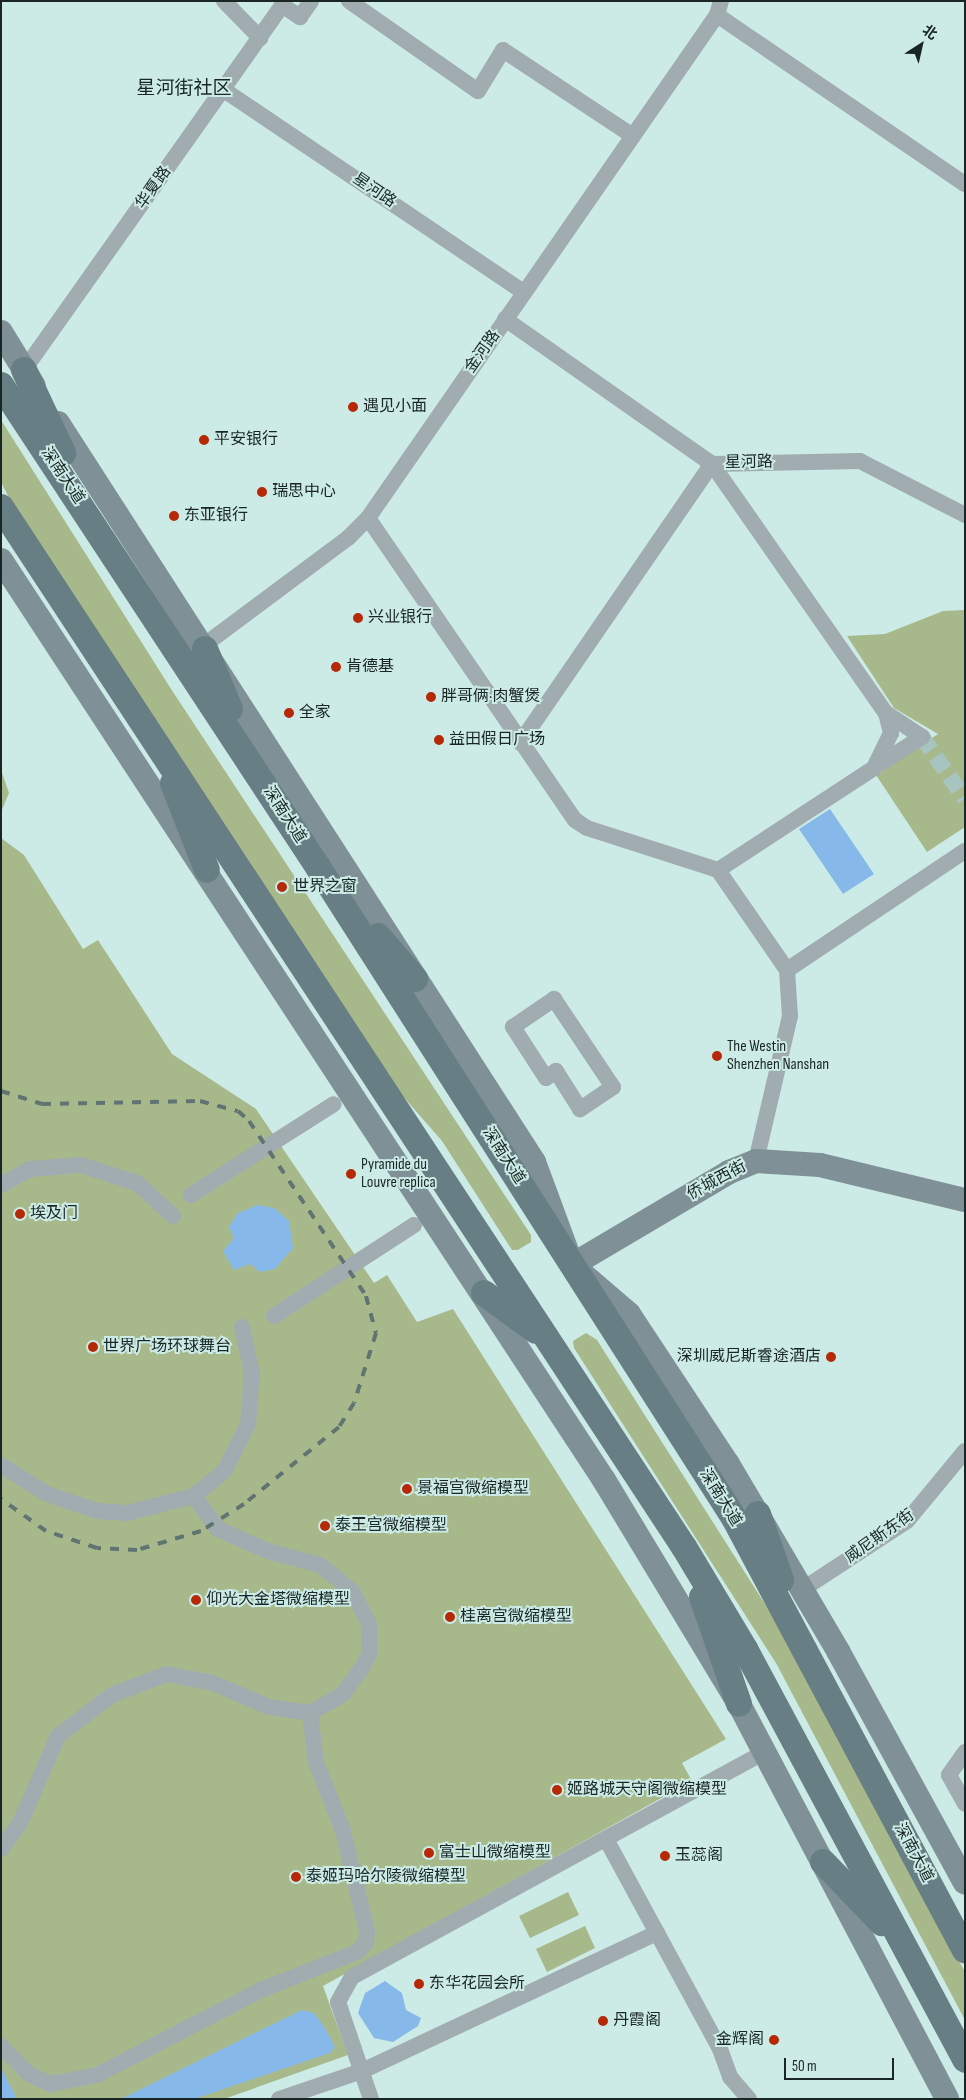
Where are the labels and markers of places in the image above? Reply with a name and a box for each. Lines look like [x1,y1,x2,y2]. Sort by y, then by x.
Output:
place label: 遇见小面 [363,397,427,417]
marker: 遇见小面 [347,401,359,413]
place label: 平安银行 [214,430,278,450]
marker: 平安银行 [198,434,210,446]
place label: 瑞思中心 [272,482,336,502]
marker: 瑞思中心 [256,486,268,498]
place label: 东亚银行 [184,506,248,526]
marker: 东亚银行 [168,510,180,522]
place label: 兴业银行 [368,608,432,628]
marker: 兴业银行 [352,612,364,624]
place label: 肯德基 [346,657,394,677]
marker: 肯德基 [330,661,342,673]
place label: 胖哥俩·肉蟹煲 [441,687,540,707]
marker: 胖哥俩·肉蟹煲 [425,691,437,703]
place label: 全家 [299,703,331,723]
marker: 全家 [283,707,295,719]
place label: 益田假日广场 [449,730,545,750]
marker: 益田假日广场 [433,734,445,746]
place label: 世界之窗 [293,877,357,897]
marker: 世界之窗 [275,880,289,894]
place label: The Westin Shenzhen Nanshan [727,1037,829,1075]
marker: The Westin Shenzhen Nanshan [711,1050,723,1062]
place label: Pyramide du Louvre replica [361,1155,436,1193]
marker: Pyramide du Louvre replica [345,1168,357,1180]
place label: 埃及门 [30,1204,78,1224]
marker: 埃及门 [14,1208,26,1220]
place label: 世界广场环球舞台 [103,1337,231,1357]
marker: 世界广场环球舞台 [87,1341,99,1353]
place label: 深圳威尼斯睿途酒店 [677,1347,821,1367]
marker: 深圳威尼斯睿途酒店 [825,1351,837,1363]
place label: 景福宫微缩模型 [417,1479,529,1499]
marker: 景福宫微缩模型 [401,1483,413,1495]
place label: 泰王宫微缩模型 [335,1516,447,1536]
marker: 泰王宫微缩模型 [319,1520,331,1532]
place label: 仰光大金塔微缩模型 [206,1590,350,1610]
marker: 仰光大金塔微缩模型 [190,1594,202,1606]
place label: 桂离宫微缩模型 [460,1607,572,1627]
marker: 桂离宫微缩模型 [444,1611,456,1623]
place label: 姬路城天守阁微缩模型 [567,1780,727,1800]
marker: 姬路城天守阁微缩模型 [551,1784,563,1796]
place label: 富士山微缩模型 [439,1843,551,1863]
place label: 玉蕊阁 [675,1846,723,1866]
marker: 富士山微缩模型 [423,1847,435,1859]
marker: 玉蕊阁 [659,1850,671,1862]
place label: 泰姬玛哈尔陵微缩模型 [306,1867,466,1887]
marker: 泰姬玛哈尔陵微缩模型 [290,1871,302,1883]
place label: 东华花园会所 [429,1974,525,1994]
marker: 东华花园会所 [413,1978,425,1990]
place label: 丹霞阁 [613,2011,661,2031]
marker: 丹霞阁 [597,2015,609,2027]
place label: 金辉阁 [716,2030,764,2050]
marker: 金辉阁 [768,2034,780,2046]

